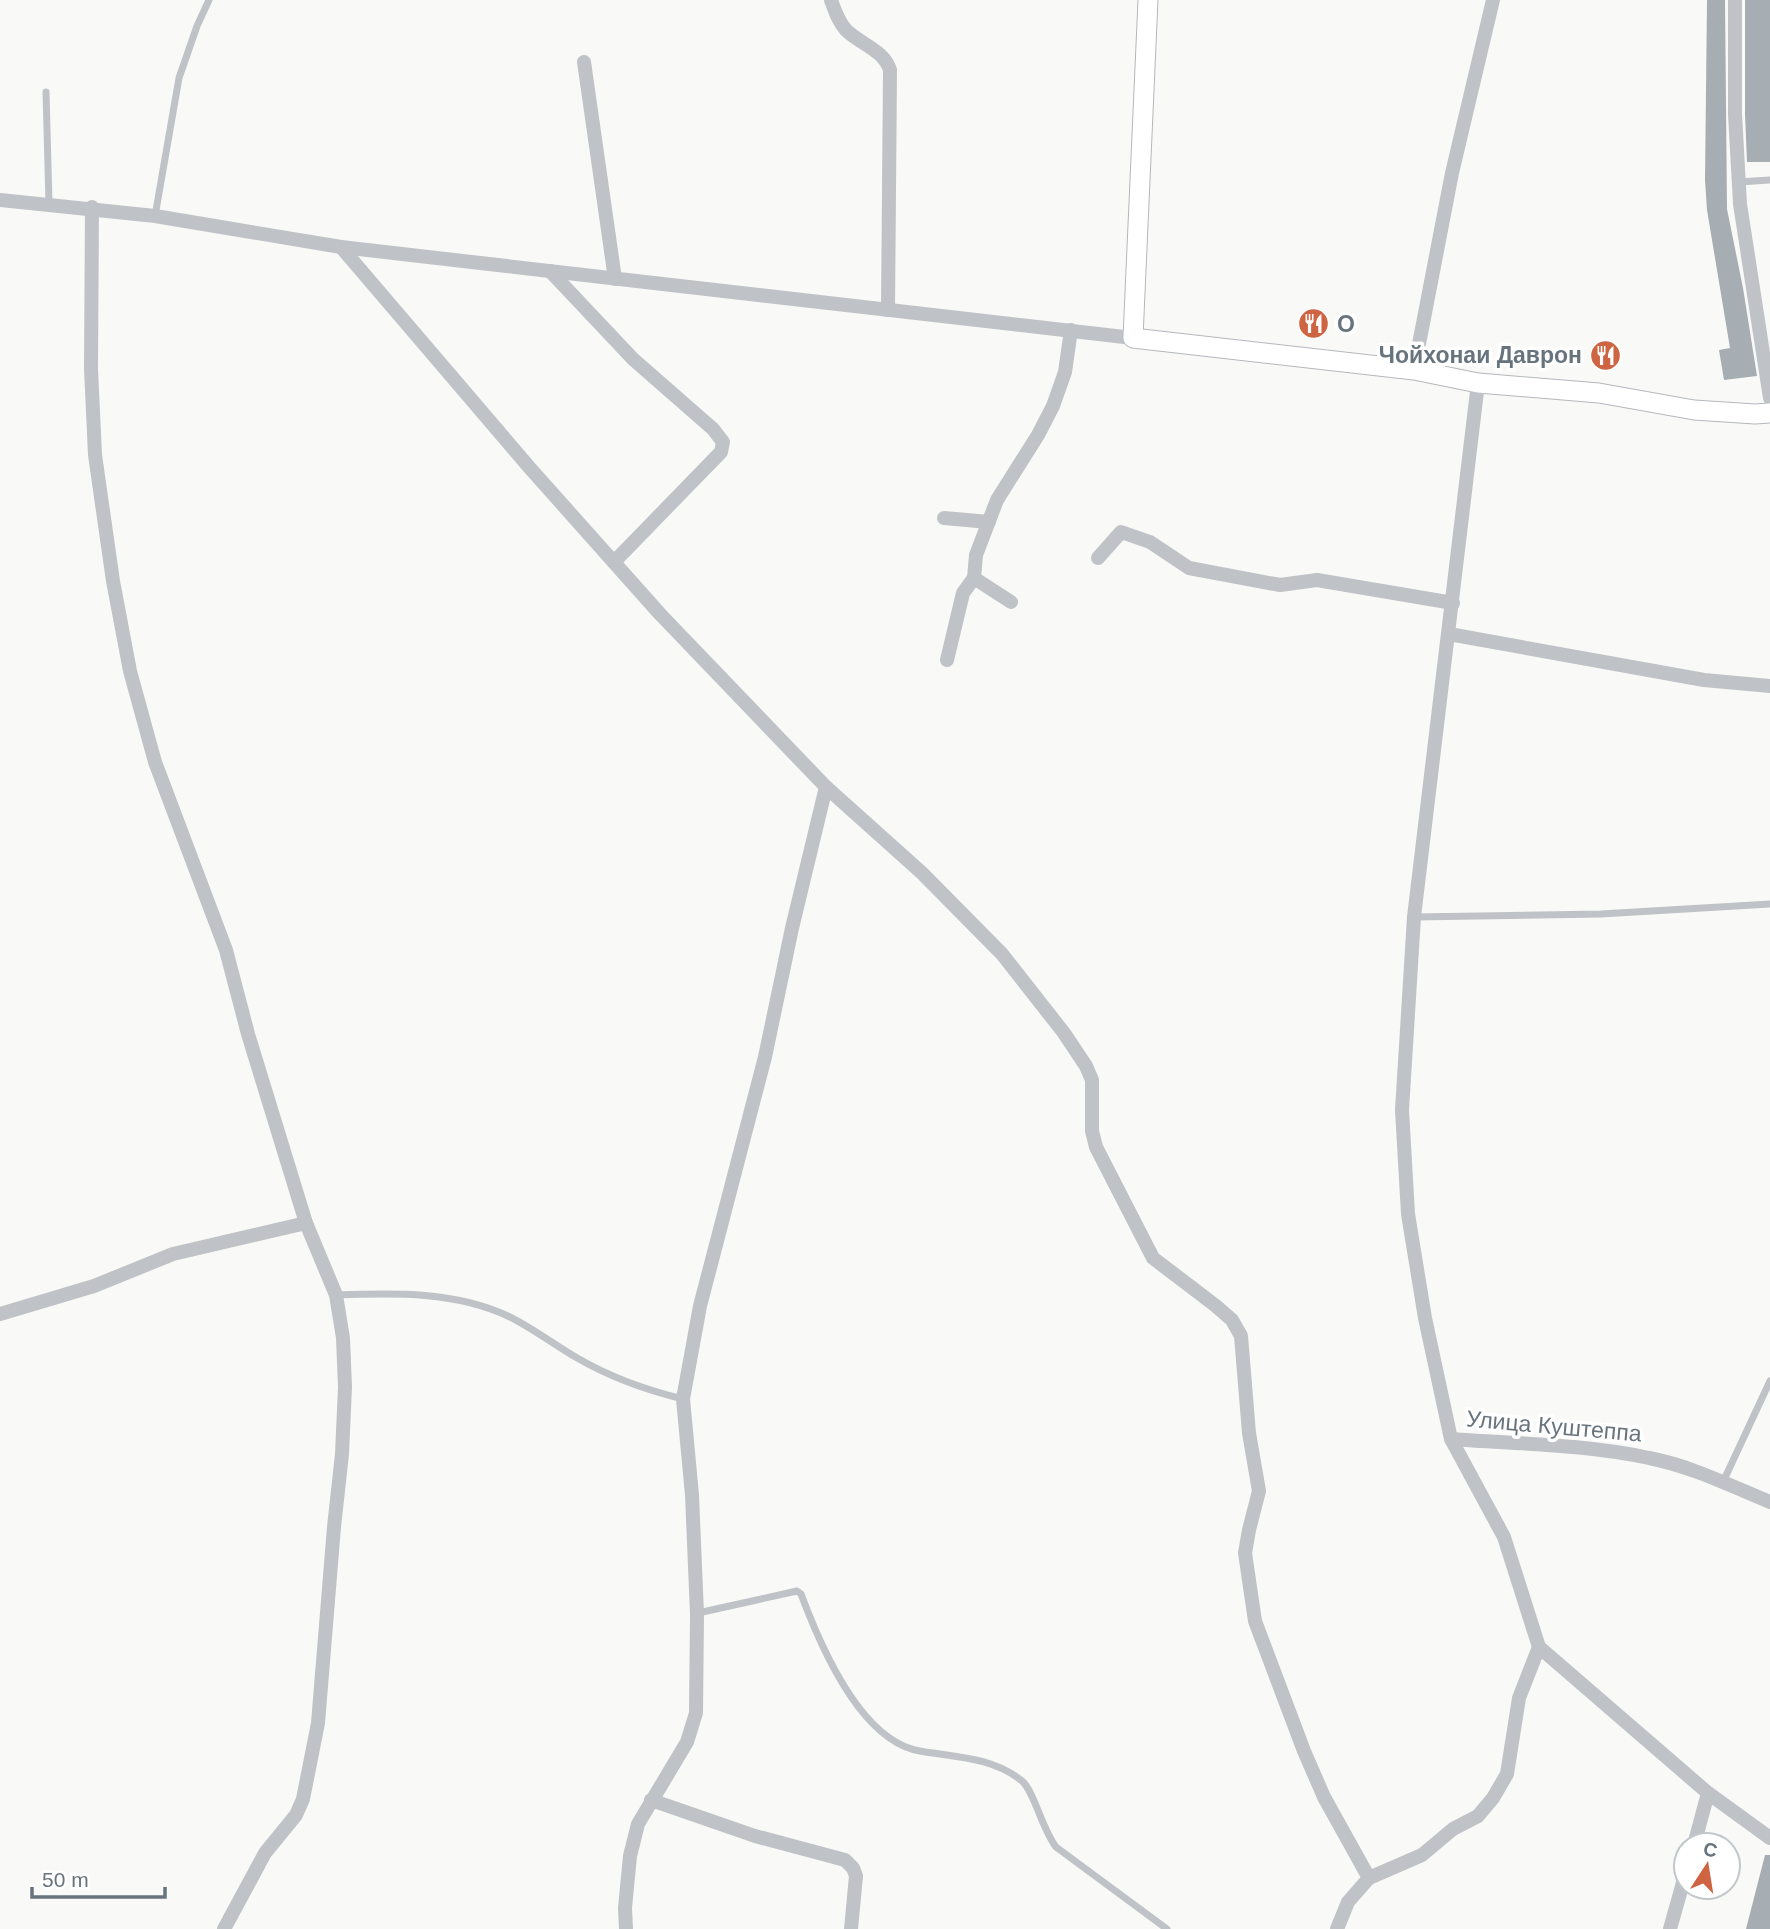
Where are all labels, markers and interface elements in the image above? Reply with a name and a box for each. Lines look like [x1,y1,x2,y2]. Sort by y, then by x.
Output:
restaurant icon: O [1297,307,1331,341]
place label: O [1337,311,1355,337]
restaurant icon: Чойхонаи Даврон [1588,338,1622,372]
place label: Чойхонаи Даврон [1379,342,1582,368]
street label: Улица Куштеппа [1465,1405,1643,1447]
north arrow [1672,1831,1742,1901]
text: С [1702,1838,1720,1862]
scale bar [32,1856,164,1900]
text: 50 m [42,1868,89,1891]

